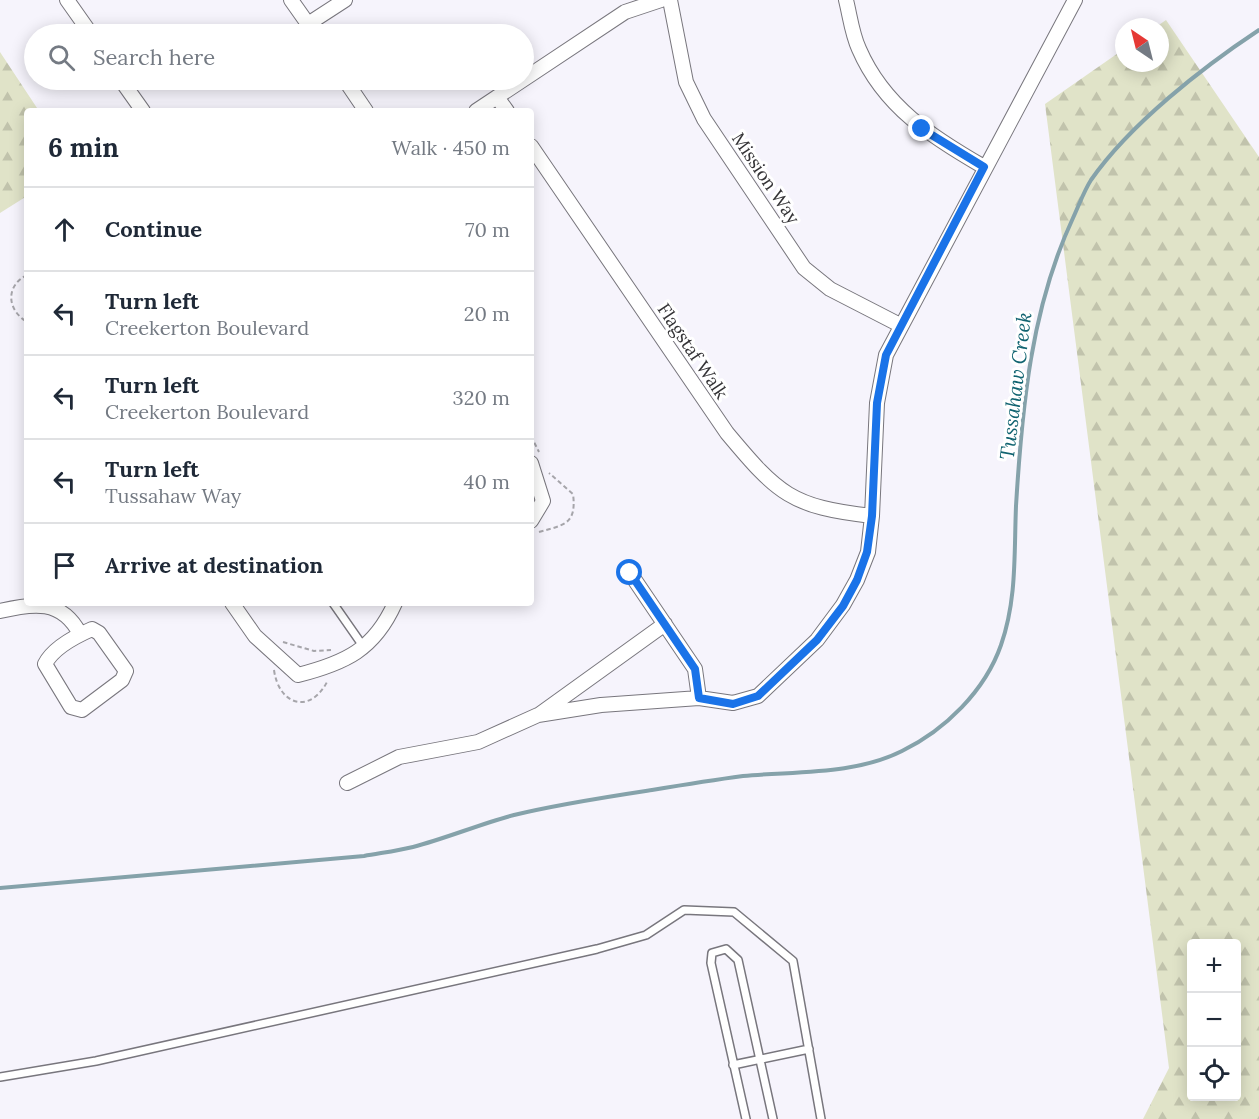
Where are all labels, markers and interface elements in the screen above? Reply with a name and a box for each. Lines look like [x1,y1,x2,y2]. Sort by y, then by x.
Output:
north arrow [1115,18,1169,72]
search box [24,24,534,90]
icon: search [45,41,78,74]
text: Search here [93,43,215,71]
route end [908,115,934,141]
street label: Mission Way [727,128,805,228]
text: 6 min [48,131,119,164]
text: Walk · 450 m [392,135,510,160]
icon: ahead [48,213,81,246]
text: Continue [105,215,202,243]
text: 70 m [465,217,510,242]
text: Turn left [105,287,199,315]
icon: left [48,297,81,330]
street label: Flagstaf Walk [653,299,734,403]
text: 20 m [464,301,510,326]
water label: Tussahaw Creek [994,311,1036,461]
text: Creekerton Boulevard [105,315,309,340]
text: Turn left [105,371,199,399]
icon: left [48,381,81,414]
text: 320 m [453,385,510,410]
text: Creekerton Boulevard [105,399,309,424]
text: Turn left [105,455,199,483]
icon: left [48,465,81,498]
text: 40 m [464,469,510,494]
text: Tussahaw Way [105,483,241,508]
icon: arrive [48,549,81,582]
text: Arrive at destination [105,551,323,579]
route start [616,559,642,585]
map controls [1187,939,1241,1101]
button: + [1187,939,1241,993]
button: − [1187,993,1241,1047]
button: locate [1187,1047,1241,1101]

